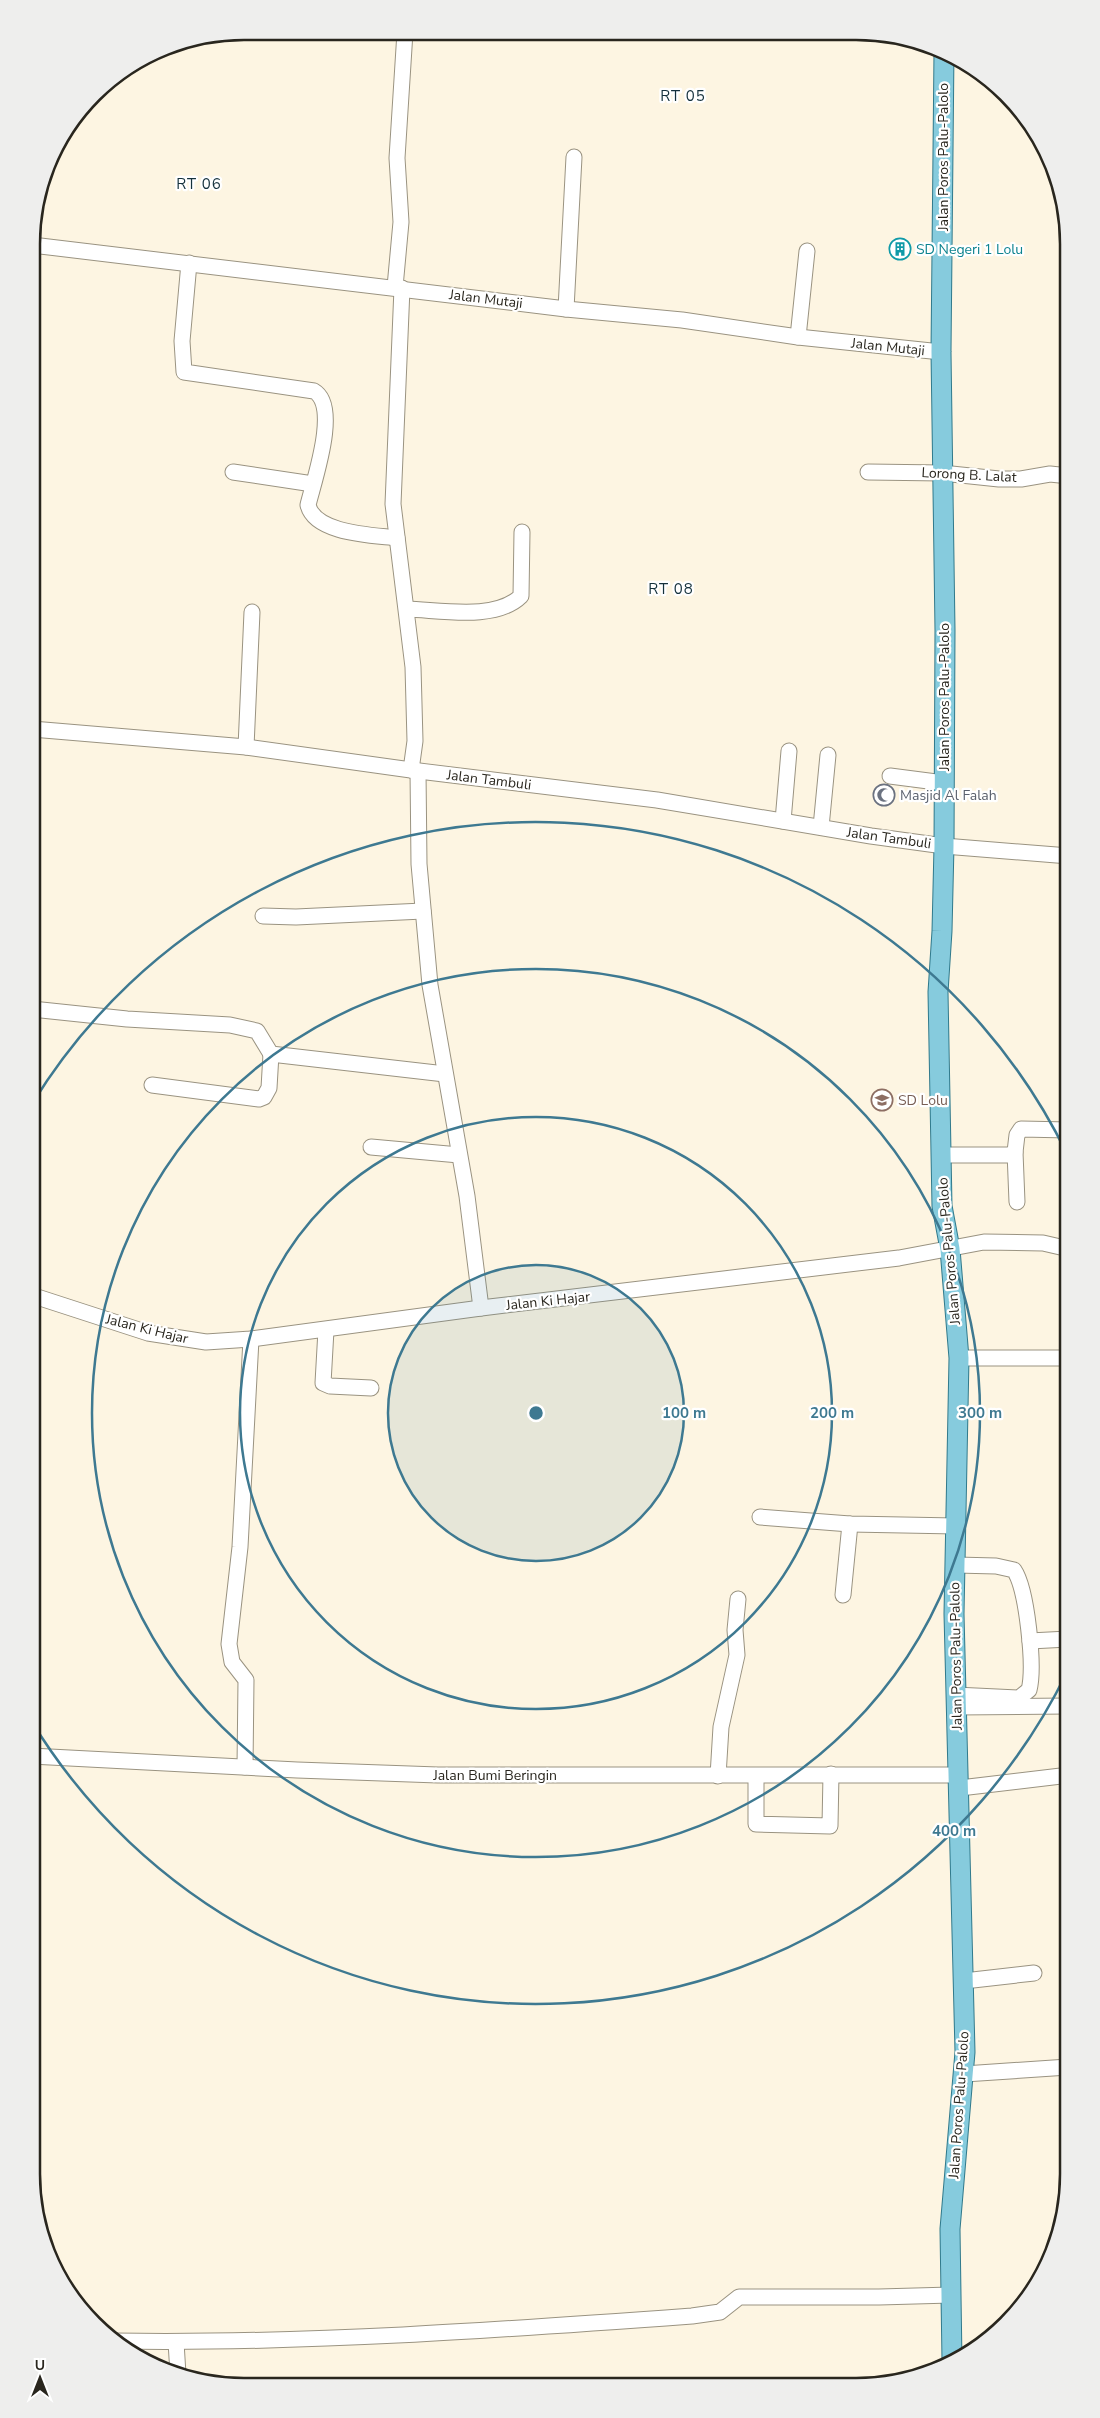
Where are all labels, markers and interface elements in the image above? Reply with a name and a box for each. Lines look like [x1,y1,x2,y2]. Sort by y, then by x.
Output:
street label: Jalan Poros Palu-Palolo [934,83,953,232]
district label: RT 05 [660,86,706,106]
district label: RT 06 [176,174,222,194]
building icon: SD Negeri 1 Lolu [888,237,912,261]
place label: SD Negeri 1 Lolu [916,240,1023,259]
street label: Jalan Mutaji [447,285,524,313]
street label: Jalan Mutaji [849,334,926,360]
street label: Lorong B. Lalat [921,463,1017,487]
district label: RT 08 [648,579,694,599]
street label: Jalan Poros Palu-Palolo [935,623,954,772]
street label: Jalan Tambuli [445,765,532,795]
mosque icon: Masjid Al Falah [872,783,896,807]
place label: Masjid Al Falah [900,786,997,805]
street label: Jalan Tambuli [844,823,933,853]
school or university icon: SD Lolu [870,1088,894,1112]
place label: SD Lolu [898,1091,948,1110]
street label: Jalan Poros Palu-Palolo [933,1176,965,1327]
street label: Jalan Ki Hajar [504,1287,591,1315]
street label: Jalan Ki Hajar [103,1309,190,1348]
text: 100 m [662,1403,706,1423]
text: 200 m [810,1403,854,1423]
text: 300 m [958,1403,1002,1423]
centre of rings [527,1404,545,1422]
street label: Jalan Poros Palu-Palolo [945,1582,967,1731]
street label: Jalan Bumi Beringin [432,1766,557,1785]
text: 400 m [932,1821,976,1841]
street label: Jalan Poros Palu-Palolo [944,2030,974,2180]
north arrow [15,2353,65,2403]
text: U [35,2356,45,2375]

